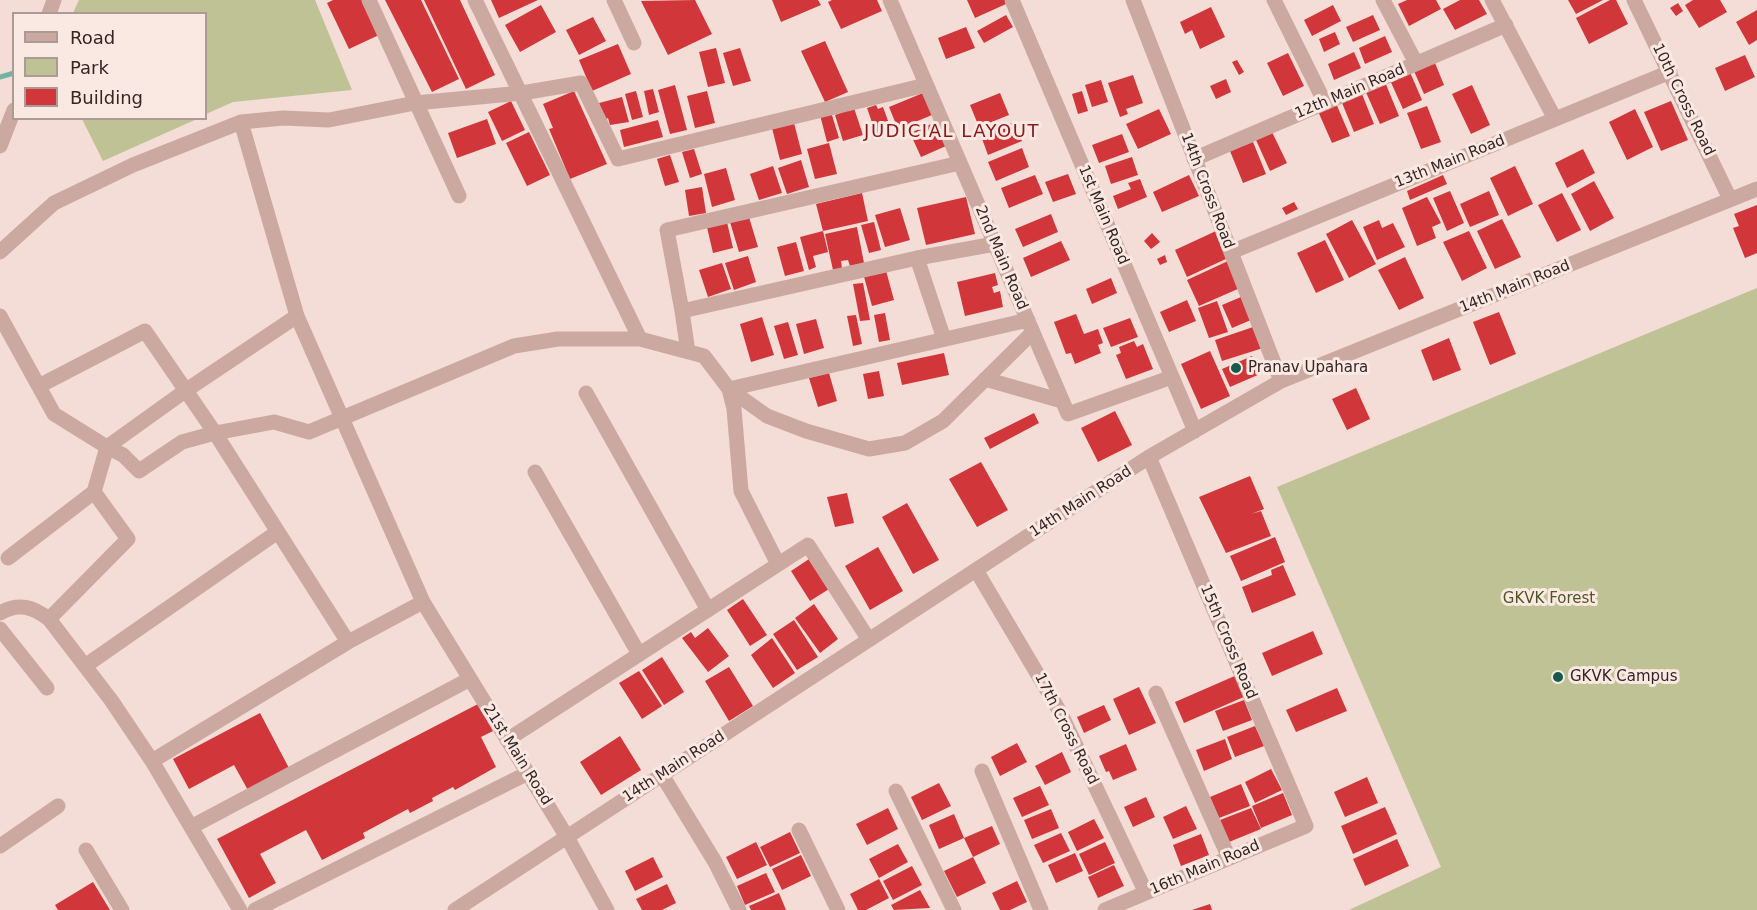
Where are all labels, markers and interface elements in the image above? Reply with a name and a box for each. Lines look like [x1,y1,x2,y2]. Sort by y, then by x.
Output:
legend [12,12,207,120]
text: Road [70,27,115,48]
street label: 10th Cross Road [1648,41,1718,159]
text: Park [70,57,109,78]
street label: 12th Main Road [1292,61,1408,123]
text: Building [70,87,143,108]
district label: JUDICIAL LAYOUT [864,121,1040,143]
street label: 14th Cross Road [1177,130,1237,252]
street label: 13th Main Road [1392,132,1508,192]
street label: 1st Main Road [1074,163,1132,267]
street label: 2nd Main Road [971,203,1031,313]
street label: 14th Main Road [1457,257,1573,317]
place label: Pranav Upahara [1248,359,1368,377]
marker: Pranav Upahara [1229,361,1243,375]
street label: 14th Main Road [1027,462,1135,542]
street label: 15th Cross Road [1196,582,1260,702]
park label: GKVK Forest [1503,590,1595,608]
place label: GKVK Campus [1570,668,1677,686]
street label: 17th Cross Road [1030,670,1102,788]
marker: GKVK Campus [1551,670,1565,684]
street label: 21st Main Road [479,701,555,809]
street label: 14th Main Road [620,727,728,807]
street label: 16th Main Road [1147,837,1263,899]

